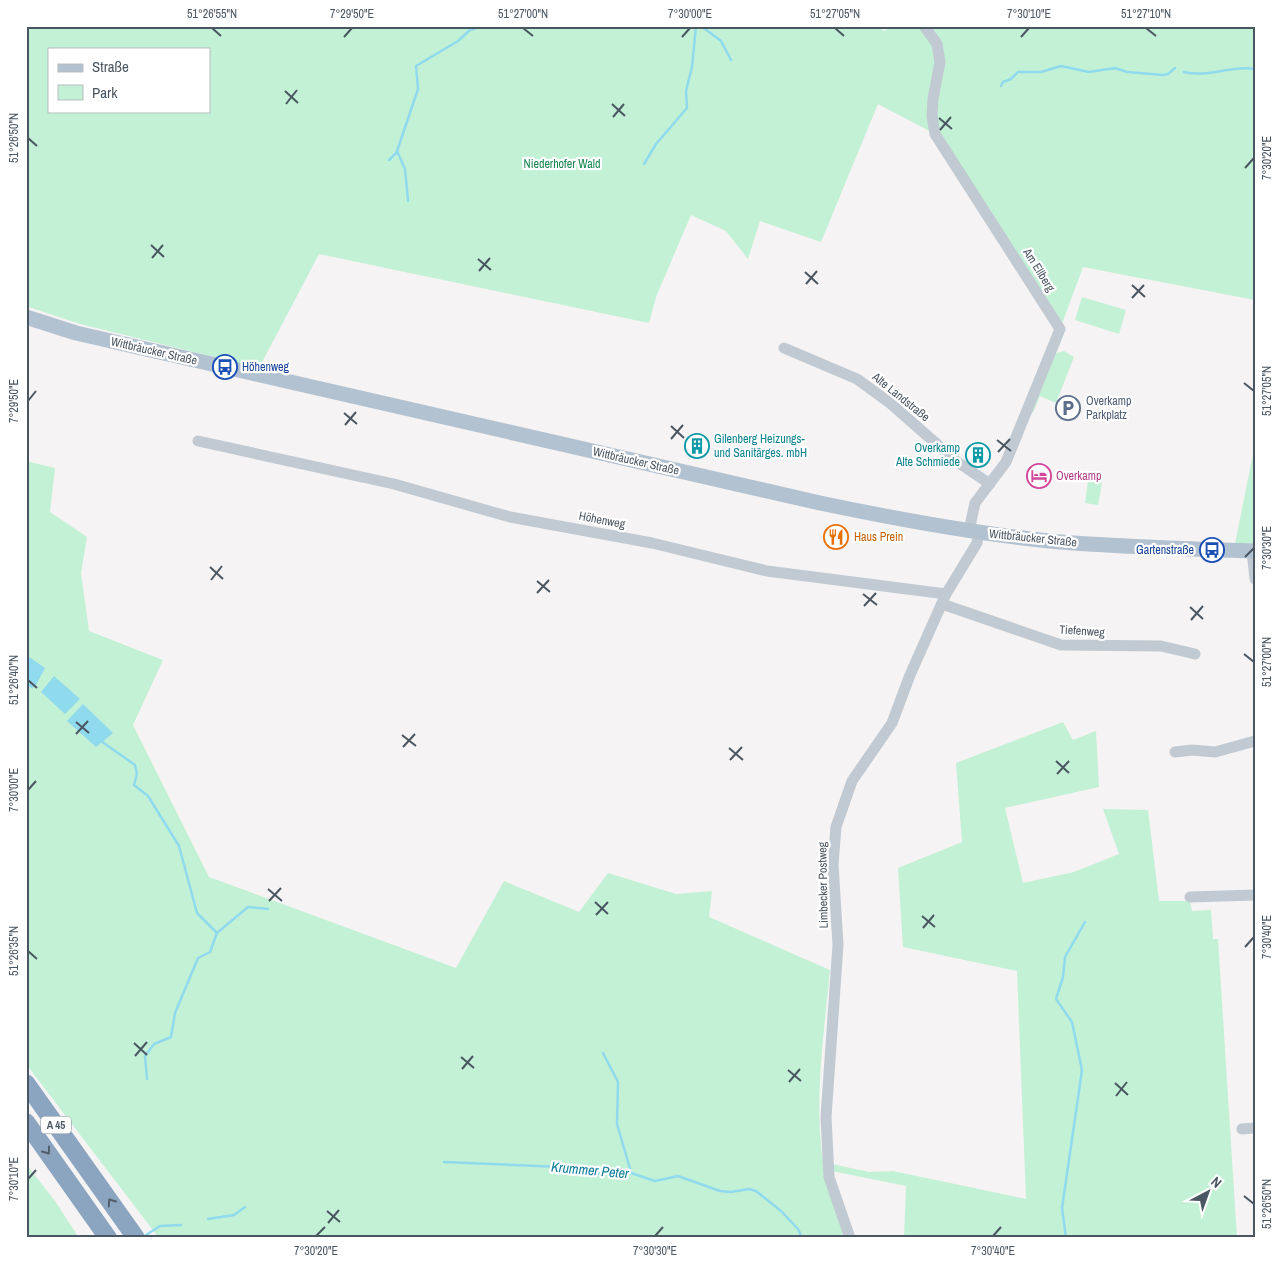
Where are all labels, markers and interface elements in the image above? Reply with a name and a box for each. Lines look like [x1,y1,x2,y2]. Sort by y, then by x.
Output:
text: 51°26'55"N [187,6,237,22]
text: 7°29'50"E [330,6,374,22]
text: 51°27'00"N [498,6,548,22]
text: 7°30'00"E [668,6,712,22]
text: 51°27'05"N [810,6,860,22]
text: 7°30'10"E [1007,6,1051,22]
text: 51°27'10"N [1121,6,1171,22]
legend [48,48,210,112]
text: Straße [92,56,129,77]
text: Park [92,82,118,103]
text: 51°26'50"N [6,113,22,163]
text: 7°30'20"E [1259,136,1275,180]
park label: Niederhofer Wald [524,156,600,172]
street label: Am Ellberg [1019,245,1059,295]
street label: Wittbräucker Straße [109,333,199,369]
bus stop icon: Höhenweg [212,354,238,380]
place label: Höhenweg [242,359,290,375]
text: 51°27'05"N [1259,366,1275,416]
street label: Alte Landstraße [868,368,933,425]
text: 7°29'50"E [6,379,22,423]
place label: Overkamp Parkplatz [1086,393,1131,423]
parking icon: Overkamp Parkplatz [1055,395,1081,421]
place label: Gilenberg Heizungs- und Sanitärges. mbH [714,431,807,461]
building icon: Gilenberg Heizungs- und Sanitärges. mbH [684,433,710,459]
place label: Overkamp Alte Schmiede [895,440,960,470]
building icon: Overkamp Alte Schmiede [965,442,991,468]
street label: Wittbräucker Straße [591,443,681,479]
hotel icon: Overkamp [1026,463,1052,489]
place label: Overkamp [1056,468,1101,484]
street label: Höhenweg [577,508,627,532]
restaurant icon: Haus Prein [823,524,849,550]
street label: Wittbräucker Straße [988,525,1078,551]
text: 7°30'30"E [1259,526,1275,570]
place label: Haus Prein [854,529,903,545]
bus stop icon: Gartenstraße [1199,537,1225,563]
place label: Gartenstraße [1136,542,1194,558]
street label: Tiefenweg [1059,621,1106,641]
text: 51°27'00"N [1259,637,1275,687]
text: 51°26'40"N [6,655,22,705]
text: 7°30'00"E [6,768,22,812]
street label: Limbecker Postweg [814,841,832,928]
text: 7°30'40"E [1259,915,1275,959]
text: 51°26'35"N [6,926,22,976]
road number: A 45 [41,1116,71,1134]
one-way arrow [42,1145,50,1154]
text: 7°30'10"E [6,1157,22,1201]
water label: Krummer Peter [550,1158,631,1182]
north arrow [1184,1166,1234,1216]
text: N [1207,1173,1226,1192]
text: 51°26'50"N [1259,1179,1275,1229]
one-way arrow [108,1199,117,1208]
text: 7°30'20"E [294,1243,338,1259]
text: 7°30'30"E [633,1243,677,1259]
text: 7°30'40"E [971,1243,1015,1259]

